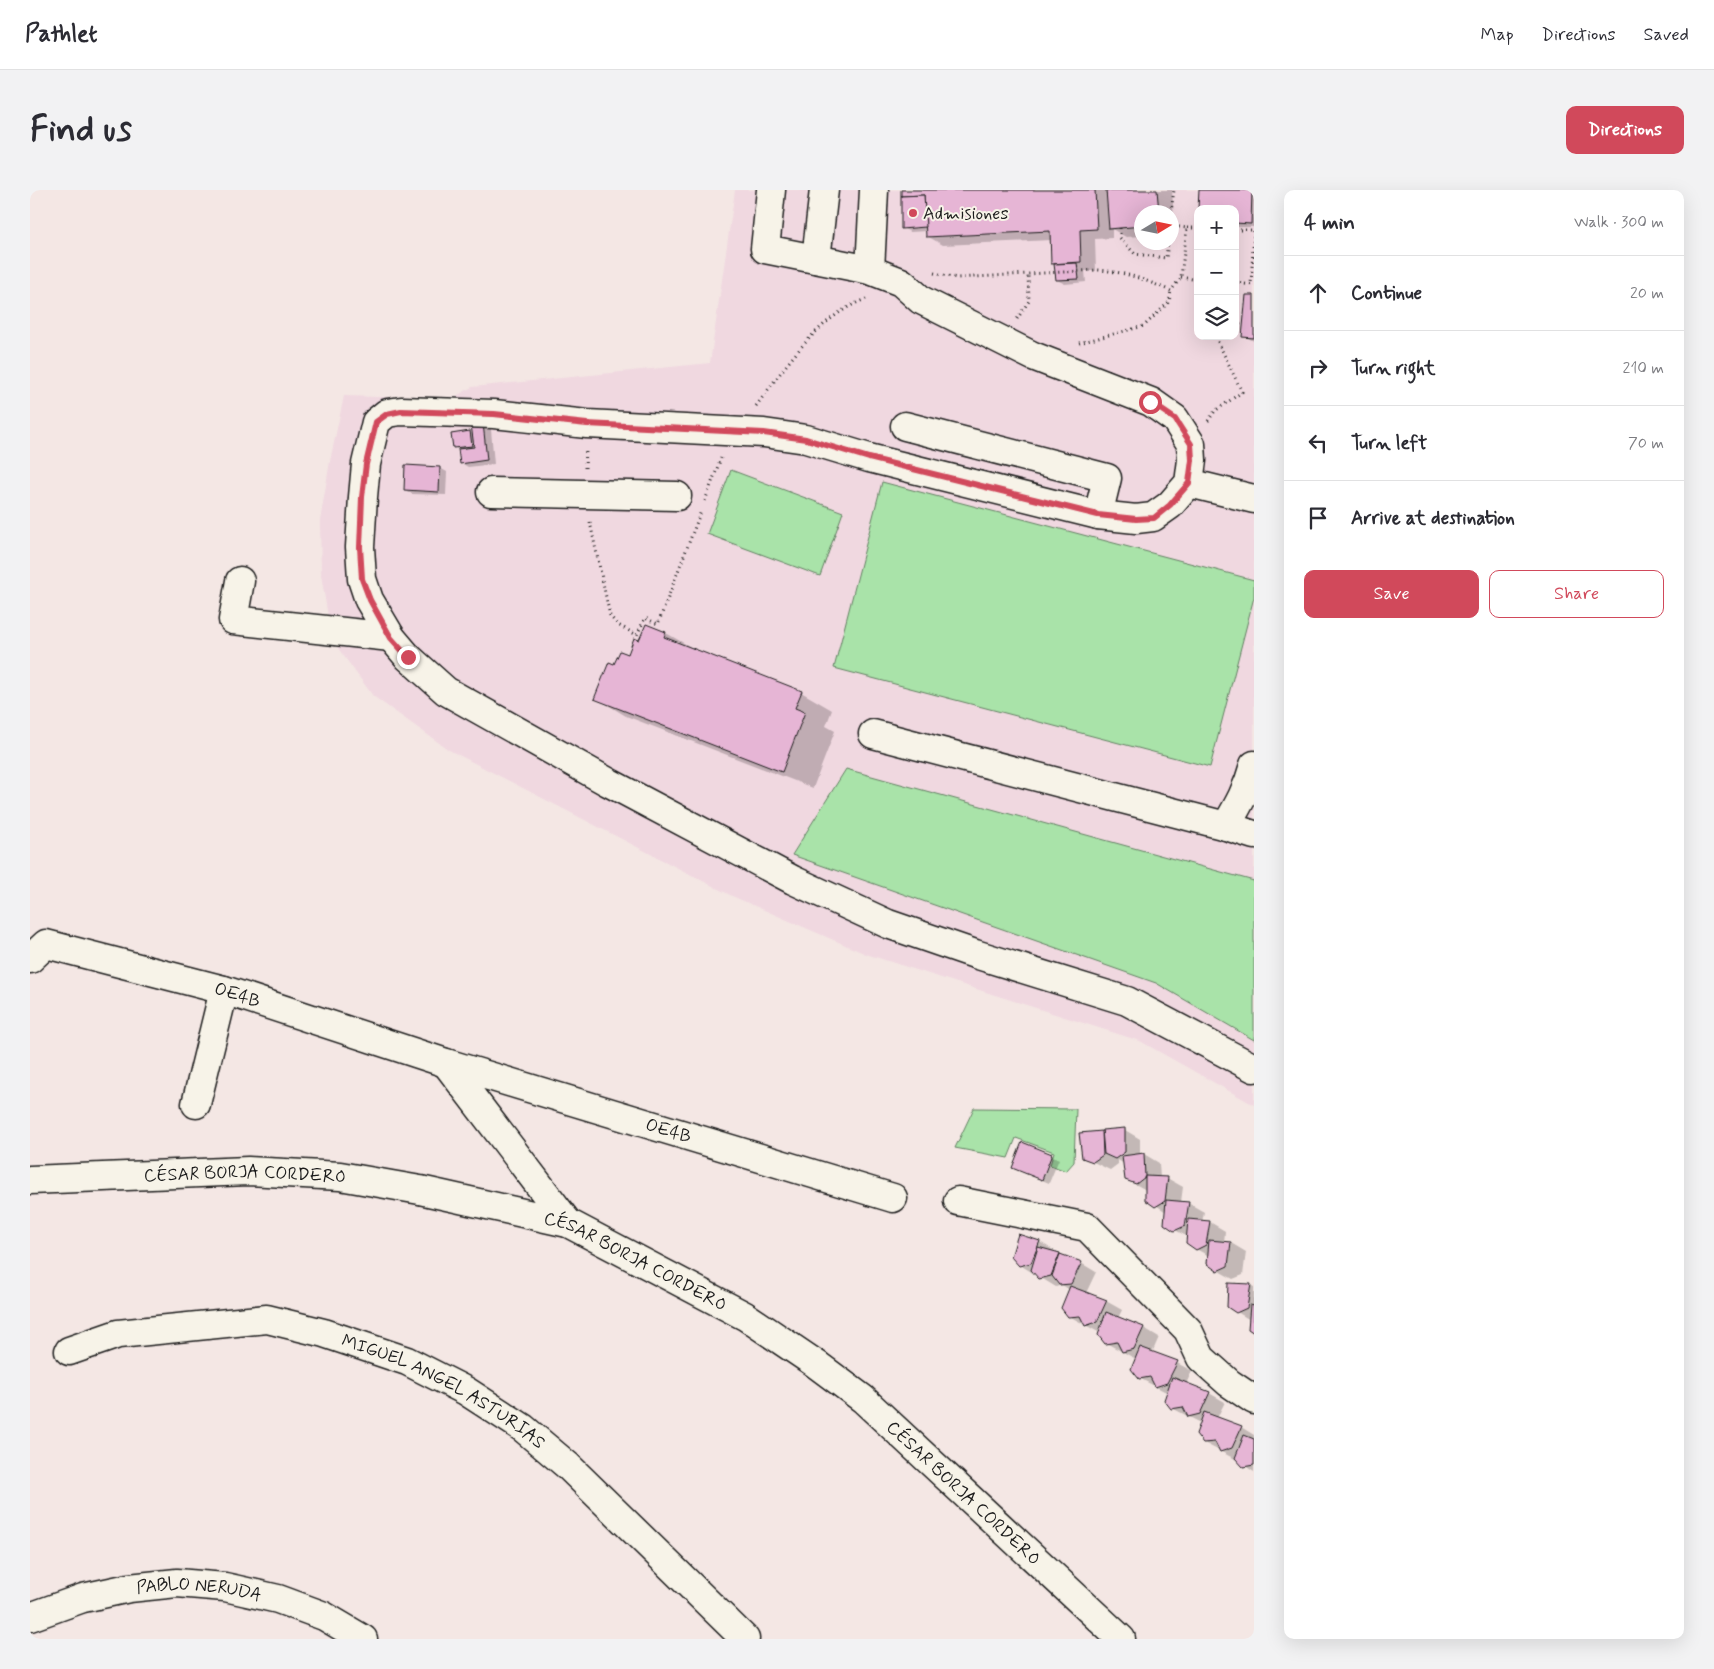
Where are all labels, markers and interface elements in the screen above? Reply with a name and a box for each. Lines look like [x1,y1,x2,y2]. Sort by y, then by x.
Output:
text: Pathlet [25,19,97,50]
text: Map [1481,23,1514,47]
text: Directions [1542,23,1616,47]
text: Saved [1644,23,1689,47]
button: Directions [1566,106,1684,154]
text: Find us [30,107,132,153]
place label: Admisiones [923,202,1009,226]
north arrow [1134,205,1179,250]
map controls [1194,205,1239,340]
button: + [1194,205,1239,250]
marker: Admisiones [907,207,919,219]
text: 4 min [1304,209,1355,237]
text: Walk · 300 m [1574,212,1664,233]
button: − [1194,250,1239,295]
icon: ahead [1304,279,1332,307]
text: Continue [1351,281,1422,306]
text: 20 m [1630,283,1664,304]
button: layers [1194,295,1239,340]
icon: right [1304,354,1332,382]
text: Turn right [1351,356,1435,381]
text: 210 m [1623,358,1664,379]
route start [1139,391,1162,414]
icon: left [1304,429,1332,457]
text: Turn left [1351,431,1427,456]
text: 70 m [1628,433,1664,454]
icon: arrive [1304,504,1332,532]
text: Arrive at destination [1351,506,1515,531]
button: Save [1304,570,1479,618]
button: Share [1489,570,1664,618]
route end [397,646,420,669]
street label: OE4B [212,977,263,1014]
street label: OE4B [642,1113,694,1149]
street label: CÉSAR BORJA CORDERO [143,1160,348,1190]
street label: CÉSAR BORJA CORDERO [541,1207,731,1317]
street label: MIGUEL ANGEL ASTURIAS [338,1329,550,1455]
street label: CÉSAR BORJA CORDERO [881,1416,1045,1571]
street label: PABLO NERUDA [135,1572,264,1608]

